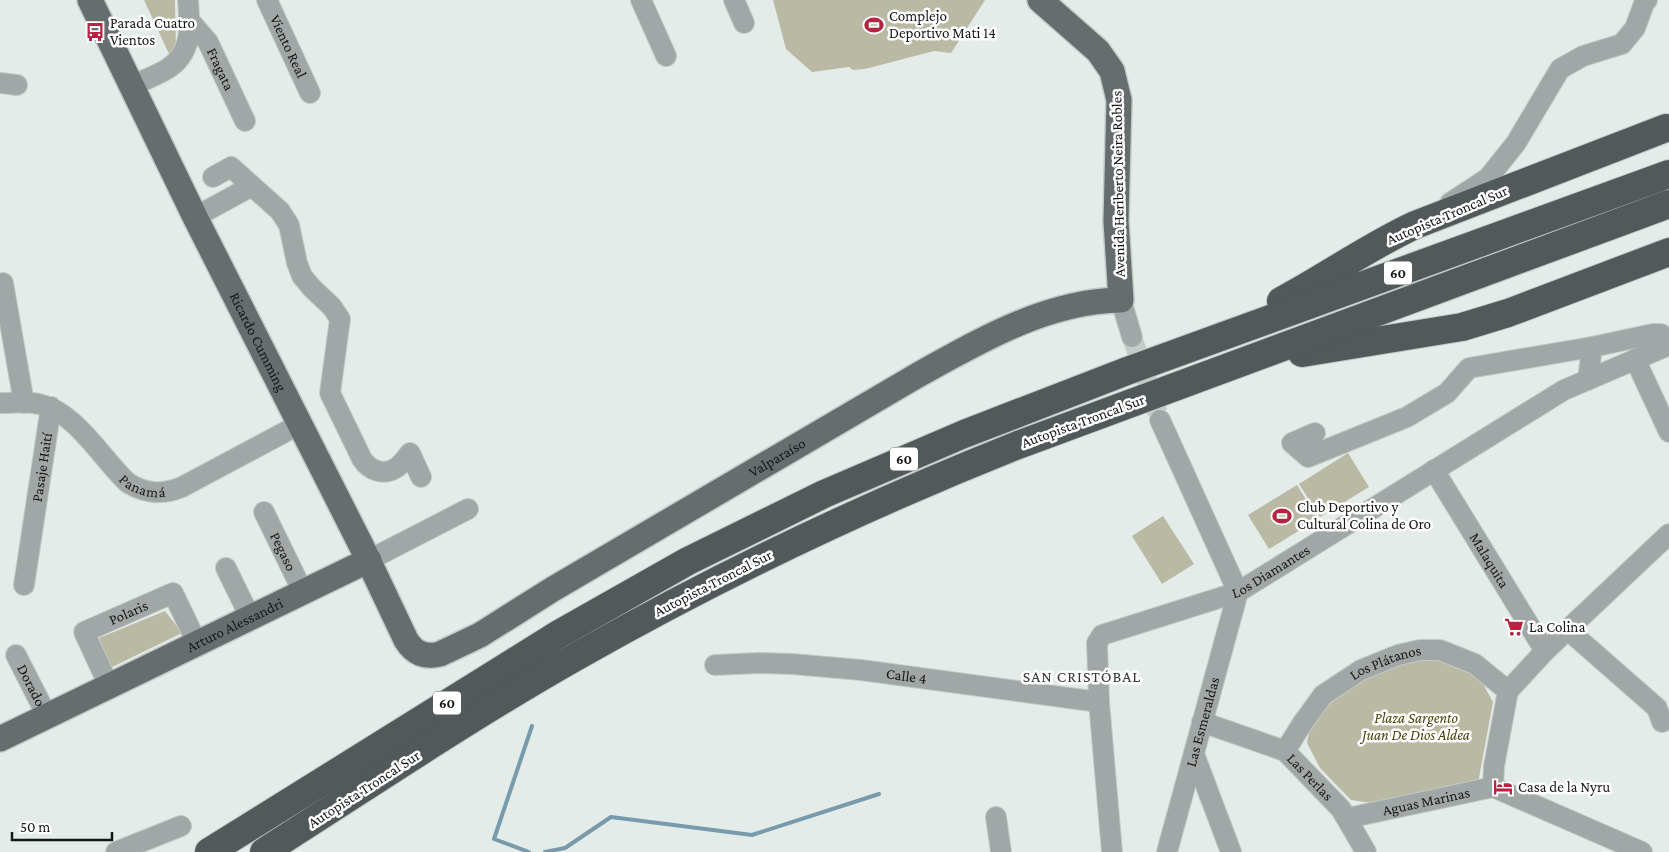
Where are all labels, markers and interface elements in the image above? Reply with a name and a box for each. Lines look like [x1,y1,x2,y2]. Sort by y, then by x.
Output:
place label: Complejo Deportivo Mati 14 [889,8,996,42]
street label: Viento Real [267,12,310,80]
sports icon: Complejo Deportivo Mati 14 [863,14,885,36]
place label: Parada Cuatro Vientos [110,15,195,48]
bus stop icon: Parada Cuatro Vientos [84,21,106,43]
street label: Fragata [204,45,238,93]
street label: Avenida Heriberto Neira Robles [1108,91,1128,277]
street label: Autopista Troncal Sur [1384,182,1511,249]
road number: 60 [1384,262,1412,284]
street label: Ricardo Cumming [226,290,290,394]
street label: Autopista Troncal Sur [1019,391,1148,452]
street label: Pasaje Haití [29,431,55,503]
street label: Valparaíso [746,435,808,480]
road number: 60 [890,448,918,470]
street label: Panamá [116,471,166,501]
place label: Club Deportivo y Cultural Colina de Oro [1297,499,1431,532]
sports icon: Club Deportivo y Cultural Colina de Oro [1271,505,1293,527]
street label: Pegaso [267,529,300,574]
street label: Malaquita [1466,530,1512,591]
street label: Los Diamantes [1230,542,1313,601]
street label: Autopista Troncal Sur [652,546,776,620]
street label: Arturo Alessandri [184,595,286,655]
street label: Polaris [107,597,150,628]
supermarket icon: La Colina [1503,616,1525,638]
place label: La Colina [1529,619,1585,635]
street label: Los Plátanos [1347,642,1423,683]
street label: Dorado [14,662,49,709]
street label: Calle 4 [885,665,928,687]
district label: SAN CRISTÓBAL [1023,668,1141,685]
street label: Las Esmeraldas [1183,675,1223,769]
road number: 60 [433,691,461,714]
park label: Plaza Sargento Juan De Dios Aldea [1359,710,1470,744]
street label: Autopista Troncal Sur [305,747,424,832]
street label: Las Perlas [1284,750,1336,804]
hotel icon: Casa de la Nyru [1492,776,1514,798]
place label: Casa de la Nyru [1518,779,1610,796]
street label: Aguas Marinas [1381,784,1471,818]
scale bar [12,810,112,842]
text: 50 m [20,819,50,835]

